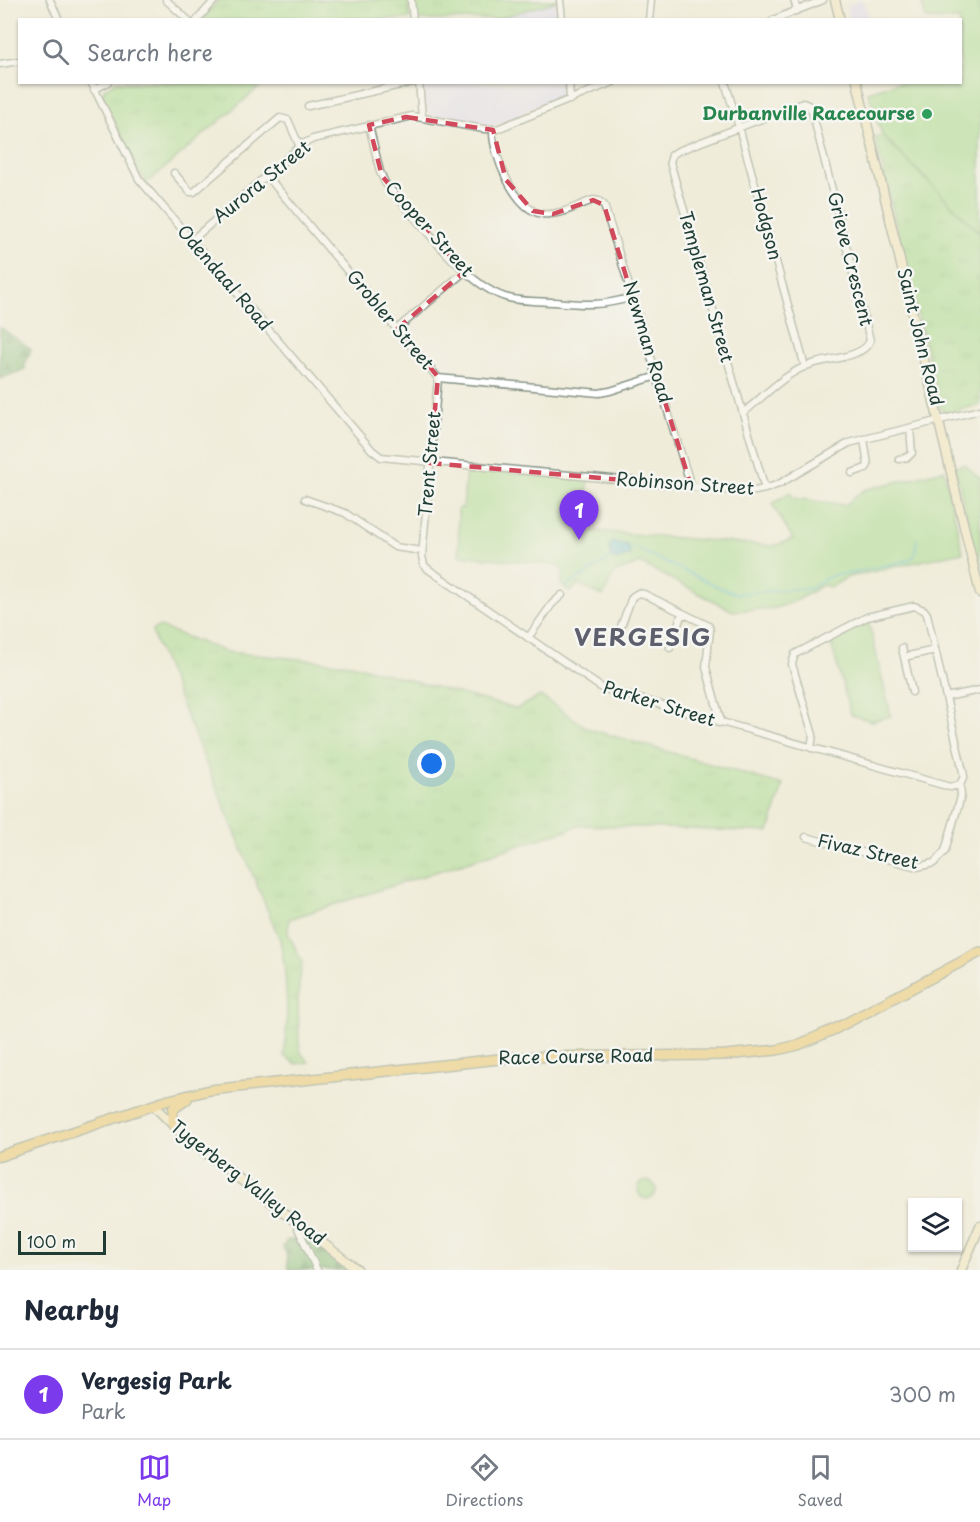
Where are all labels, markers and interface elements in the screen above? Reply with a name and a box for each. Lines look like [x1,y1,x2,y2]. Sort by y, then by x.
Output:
search box [18,18,962,84]
icon: search [39,35,72,68]
text: Search here [87,35,213,68]
place label: Durbanville Racecourse [702,99,915,126]
marker: Durbanville Racecourse [920,107,934,121]
street label: Aurora Street [206,133,316,229]
street label: Cooper Street [379,174,481,282]
street label: Hodgson [745,184,790,263]
street label: Grieve Crescent [822,189,881,329]
street label: Templeman Street [673,208,742,365]
street label: Odendaal Road [171,218,279,336]
street label: Grobler Street [341,263,441,375]
street label: Saint John Road [891,265,952,408]
street label: Newman Road [617,277,680,406]
street label: Trent Street [410,410,447,518]
street label: Robinson Street [615,464,755,501]
pin: 1 [560,490,598,540]
district label: VERGESIG [574,618,712,654]
street label: Parker Street [600,673,719,732]
your location [417,749,446,778]
street label: Fivaz Street [815,826,921,875]
street label: Race Course Road [498,1041,654,1070]
street label: Tygerberg Valley Road [166,1113,332,1251]
map controls [908,1198,962,1252]
button: layers [908,1198,962,1252]
scale bar [18,1228,106,1256]
text: 100 m [27,1229,76,1253]
text: Nearby [24,1290,119,1329]
text: Vergesig Park [81,1363,232,1396]
text: 1 [39,1379,48,1409]
text: 300 m [889,1379,956,1409]
text: Park [81,1396,126,1426]
tab: Map [137,1451,171,1511]
tab: Directions [445,1451,523,1511]
tab: Saved [797,1451,843,1511]

